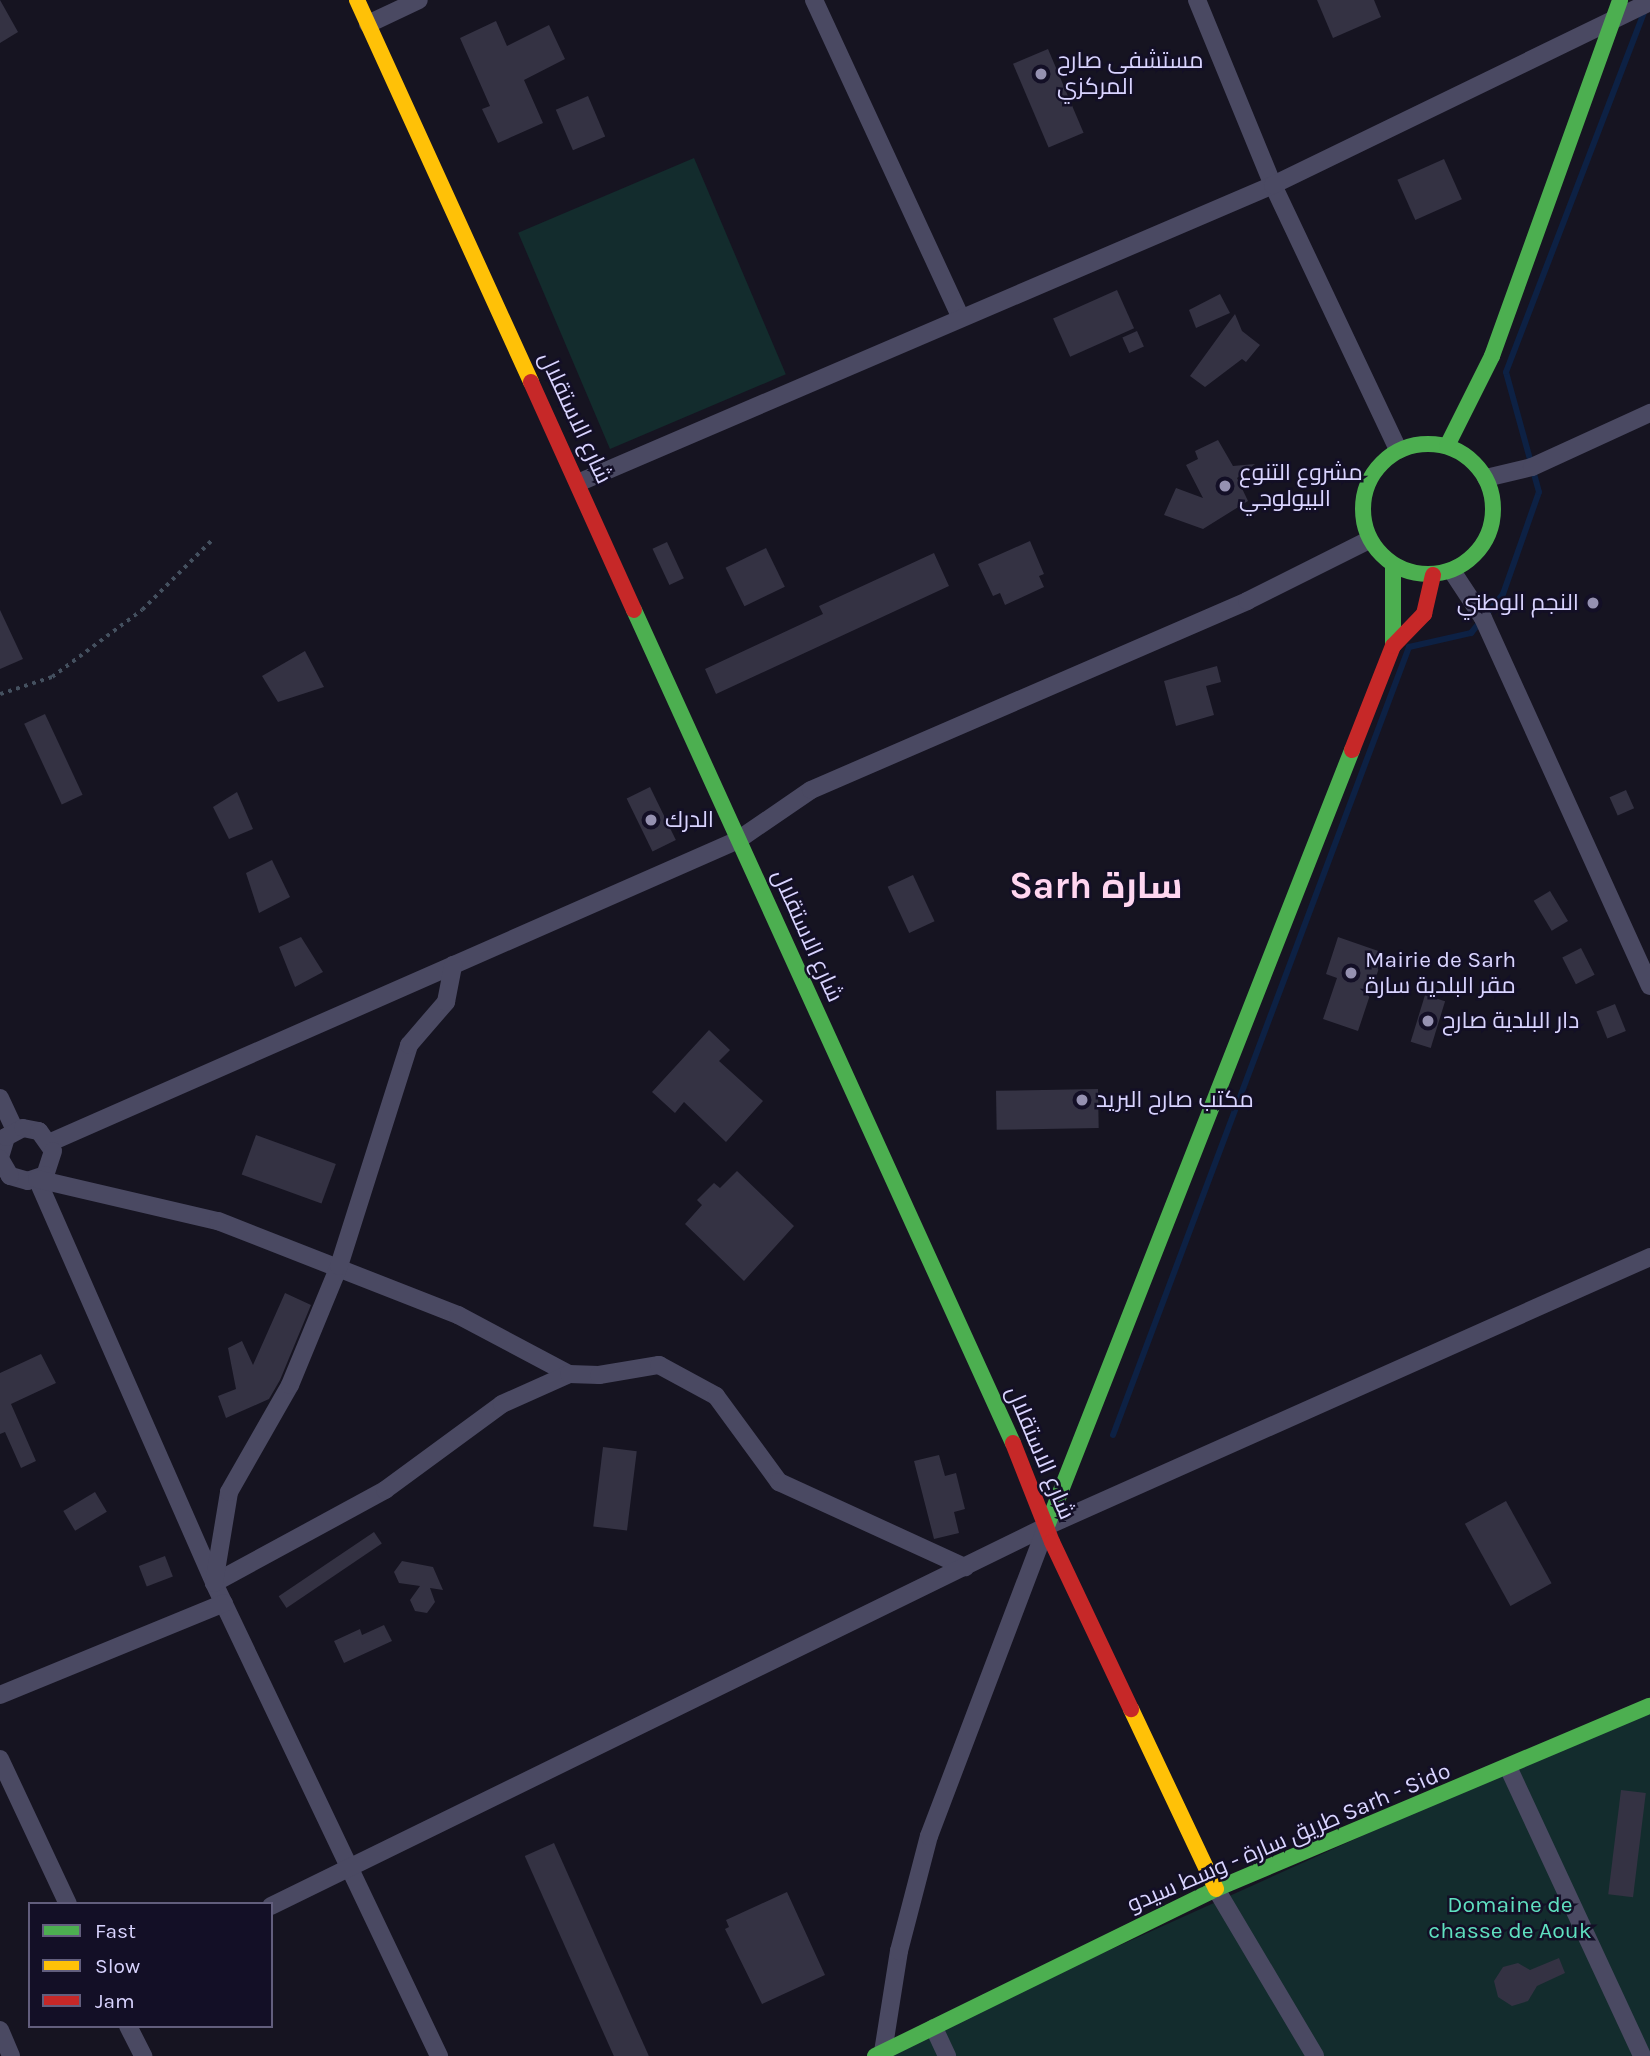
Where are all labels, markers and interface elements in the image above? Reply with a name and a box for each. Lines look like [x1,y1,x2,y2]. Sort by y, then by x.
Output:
place label: مستشفى صارح المركزي [1057,47,1204,101]
marker: مستشفى صارح المركزي [1031,64,1051,84]
street label: شارع الاستقلال [532,348,618,488]
place label: مشروع التنوع البيولوجي [1239,459,1363,513]
marker: مشروع التنوع البيولوجي [1217,478,1233,494]
place label: النجم الوطني [1457,589,1579,617]
marker: النجم الوطني [1585,595,1601,611]
place label: الدرك [665,806,714,834]
marker: الدرك [643,812,659,828]
district label: Sarh سارة [1009,864,1183,908]
street label: شارع الاستقلال [765,865,849,1007]
place label: Mairie de Sarh مقر البلدية سارة [1365,946,1516,1000]
marker: Mairie de Sarh مقر البلدية سارة [1343,965,1359,981]
place label: دار البلدية صارح [1442,1007,1579,1035]
marker: دار البلدية صارح [1420,1013,1436,1029]
place label: مكتب صارح البريد [1096,1086,1254,1114]
marker: مكتب صارح البريد [1074,1092,1090,1108]
street label: شارع الاستقلال [1000,1382,1080,1524]
street label: طريق سارة - وسط سيدو Sarh - Sido [1123,1757,1455,1919]
park label: Domaine de chasse de Aouk [1428,1891,1592,1945]
legend [28,1902,273,2028]
text: Fast [95,1919,136,1943]
text: Slow [95,1954,140,1978]
text: Jam [95,1989,135,2013]

